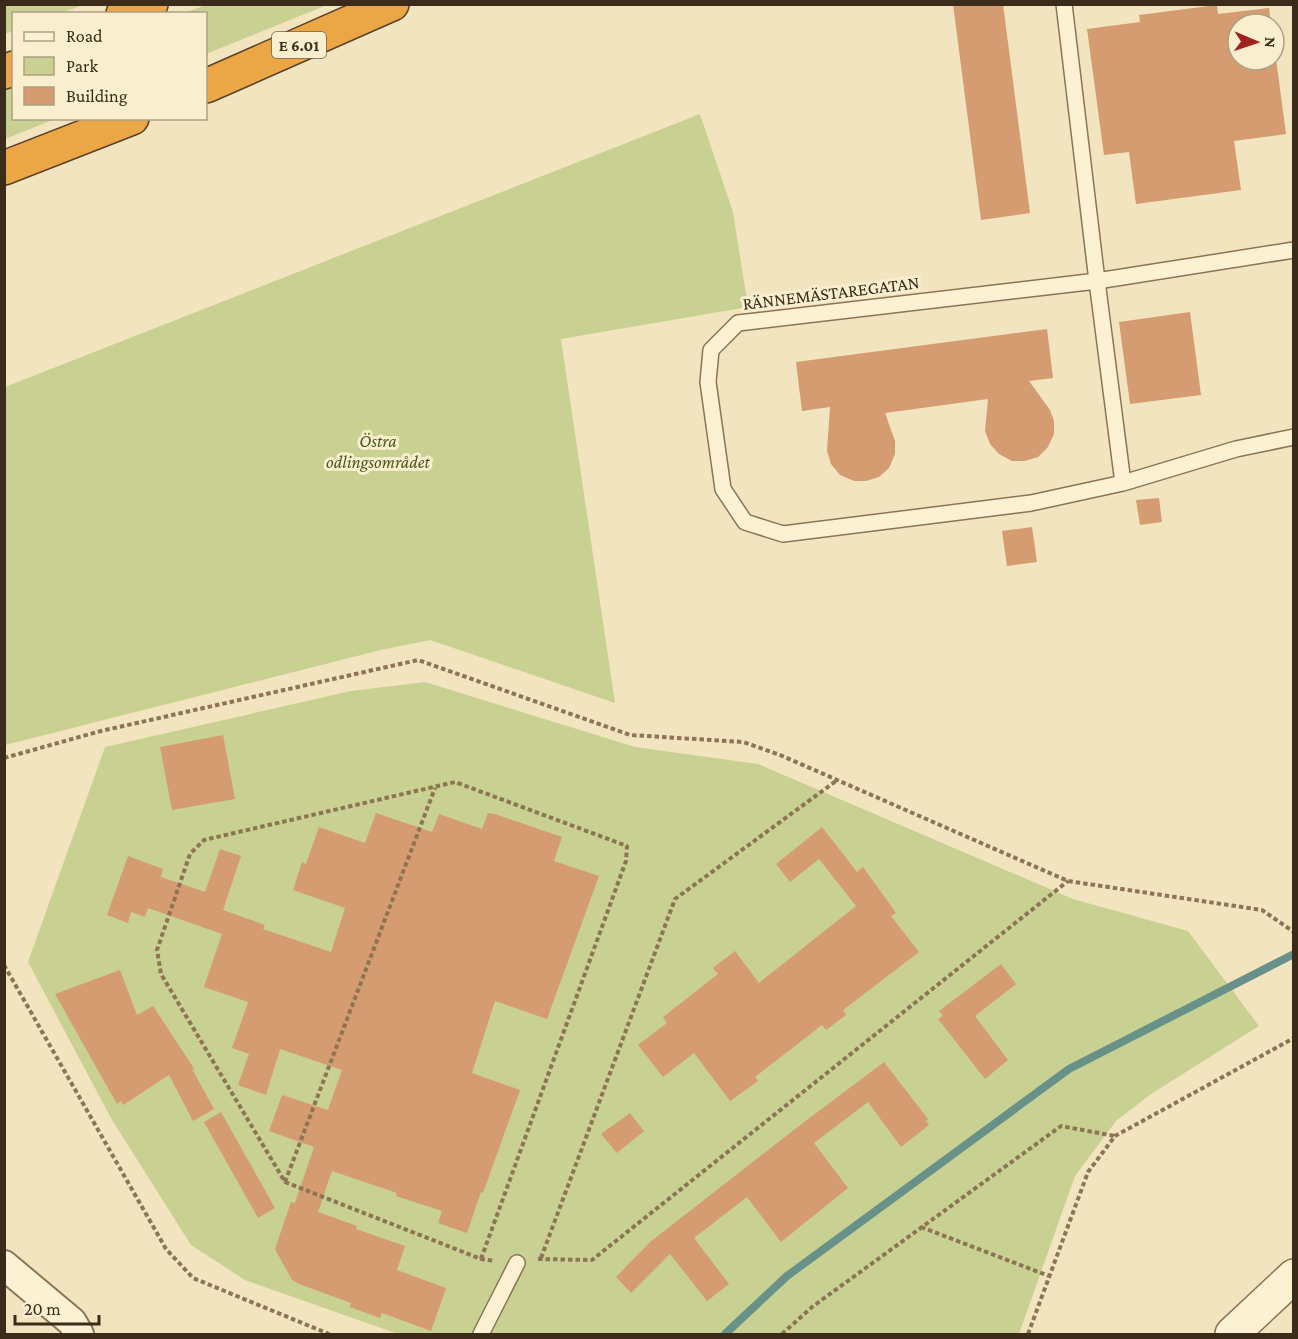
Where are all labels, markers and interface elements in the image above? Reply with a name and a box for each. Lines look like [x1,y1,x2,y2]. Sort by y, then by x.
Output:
legend [12,12,207,120]
north arrow [1226,12,1286,72]
text: Road [66,26,103,46]
road number: E 6.01 [272,32,326,58]
text: N [1262,37,1279,48]
text: Park [66,56,98,76]
text: Building [66,86,128,106]
street label: RÄNNEMÄSTAREGATAN [741,272,921,314]
park label: Östra odlingsområdet [326,431,431,472]
scale bar [15,1288,99,1326]
text: 20 m [24,1299,61,1319]

